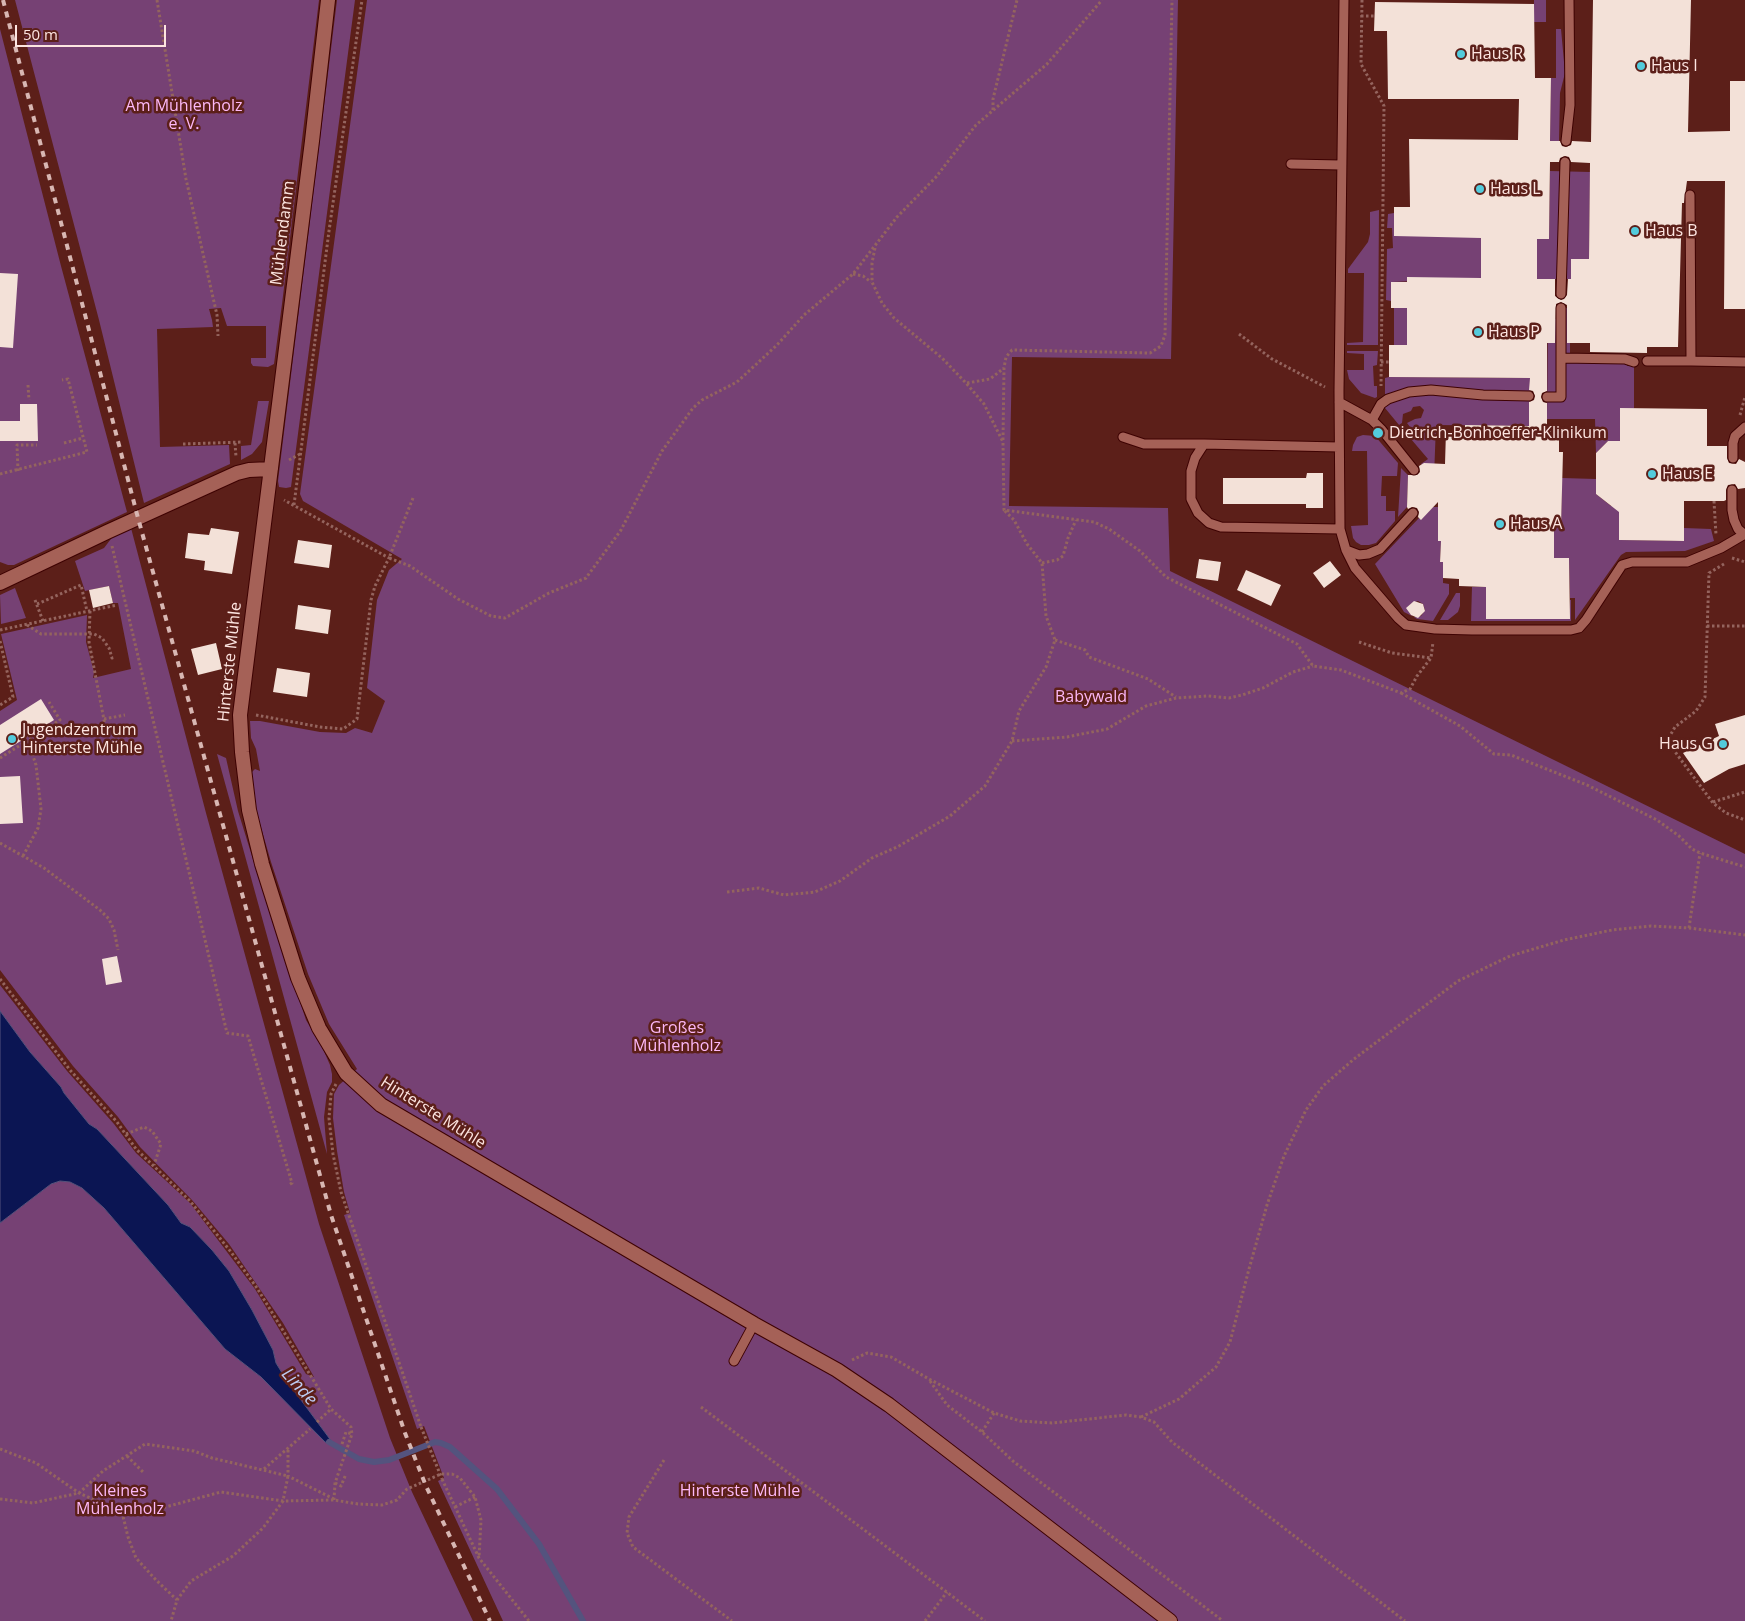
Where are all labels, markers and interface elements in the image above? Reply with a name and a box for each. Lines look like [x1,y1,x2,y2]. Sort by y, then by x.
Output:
scale bar [18,15,169,47]
text: 50 m [23,24,58,44]
place label: Haus R [1471,44,1523,64]
marker: Haus R [1455,48,1467,60]
place label: Haus I [1651,56,1698,76]
marker: Haus I [1635,60,1647,72]
park label: Am Mühlenholz e. V. [126,96,242,134]
place label: Haus L [1490,179,1541,199]
street label: Mühlendamm [267,180,299,286]
marker: Haus L [1474,183,1486,195]
place label: Haus B [1645,221,1698,241]
marker: Haus B [1629,225,1641,237]
place label: Haus P [1488,322,1540,342]
marker: Haus P [1472,326,1484,338]
place label: Dietrich-Bonhoeffer-Klinikum [1389,423,1607,443]
marker: Dietrich-Bonhoeffer-Klinikum [1371,426,1385,440]
place label: Haus E [1662,464,1713,484]
marker: Haus E [1646,468,1658,480]
place label: Haus A [1510,514,1562,534]
marker: Haus A [1494,518,1506,530]
street label: Hinterste Mühle [214,601,246,723]
park label: Babywald [1055,687,1127,707]
place label: Jugendzentrum Hinterste Mühle [22,720,142,758]
marker: Jugendzentrum Hinterste Mühle [6,733,18,745]
place label: Haus G [1659,734,1713,754]
marker: Haus G [1717,738,1729,750]
park label: Großes Mühlenholz [633,1018,721,1056]
street label: Hinterste Mühle [377,1073,489,1153]
water label: Linde [277,1364,321,1410]
park label: Kleines Mühlenholz [76,1481,164,1519]
park label: Hinterste Mühle [680,1481,800,1501]

